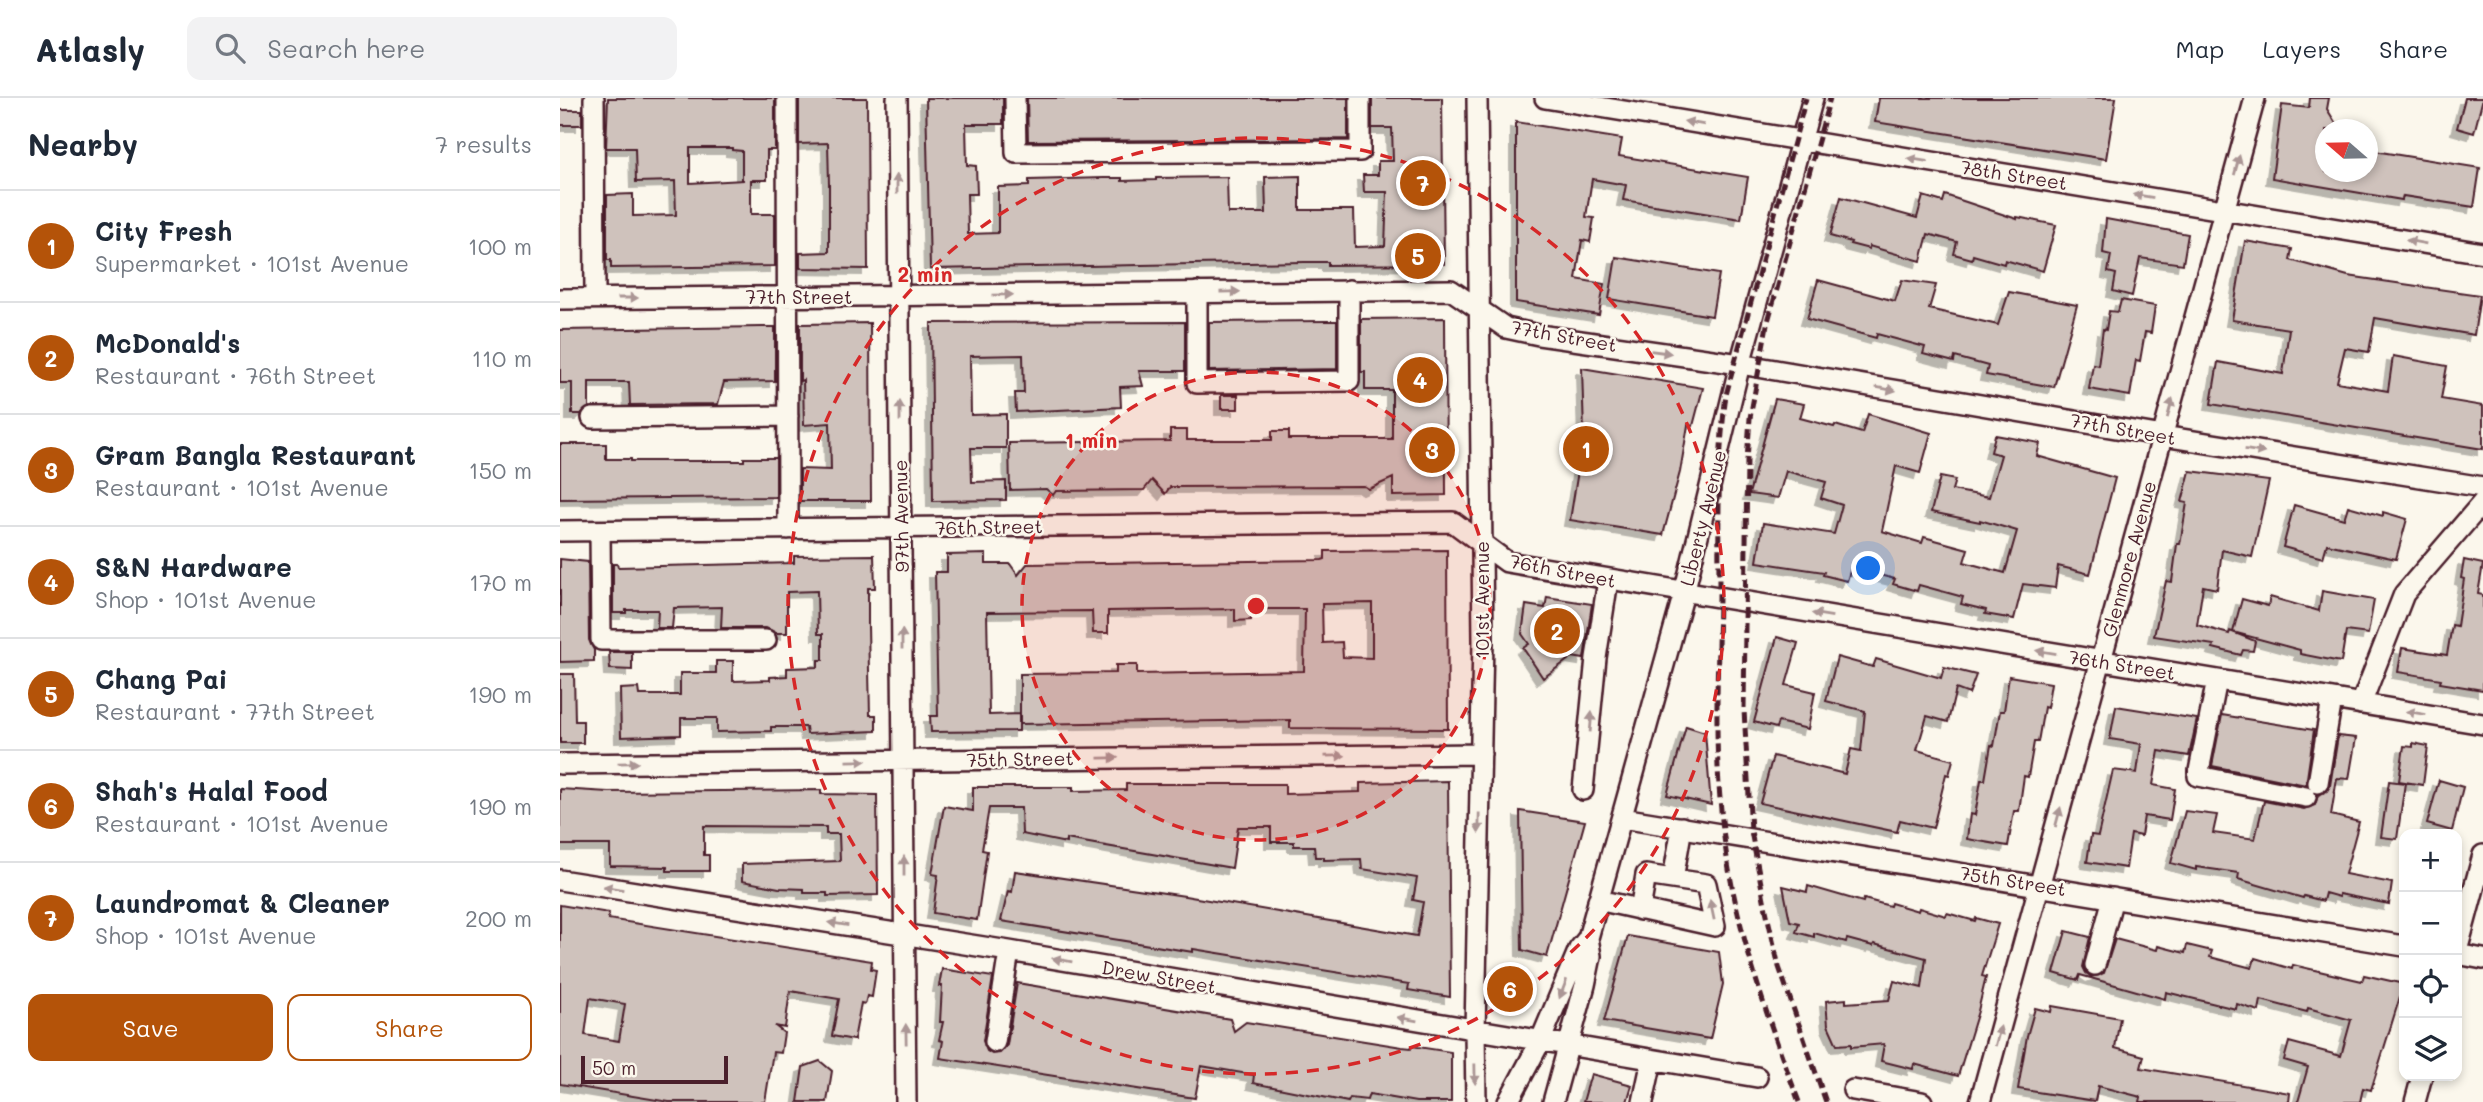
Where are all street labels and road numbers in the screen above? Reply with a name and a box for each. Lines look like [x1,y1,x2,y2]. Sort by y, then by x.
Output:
street label: 78th Street [1959,154,2069,195]
street label: 77th Street [746,284,852,309]
street label: 77th Street [1509,314,1619,357]
street label: 77th Street [2068,407,2178,450]
street label: Liberty Avenue [1674,447,1731,588]
street label: 97th Avenue [887,459,914,573]
street label: Glenmore Avenue [2096,478,2161,640]
street label: 76th Street [935,513,1043,540]
street label: 101st Avenue [1469,541,1494,659]
street label: 76th Street [1508,548,1618,593]
street label: 76th Street [2067,644,2177,685]
street label: 75th Street [966,745,1074,772]
street label: 75th Street [1958,860,2068,901]
street label: Drew Street [1100,954,1218,999]

